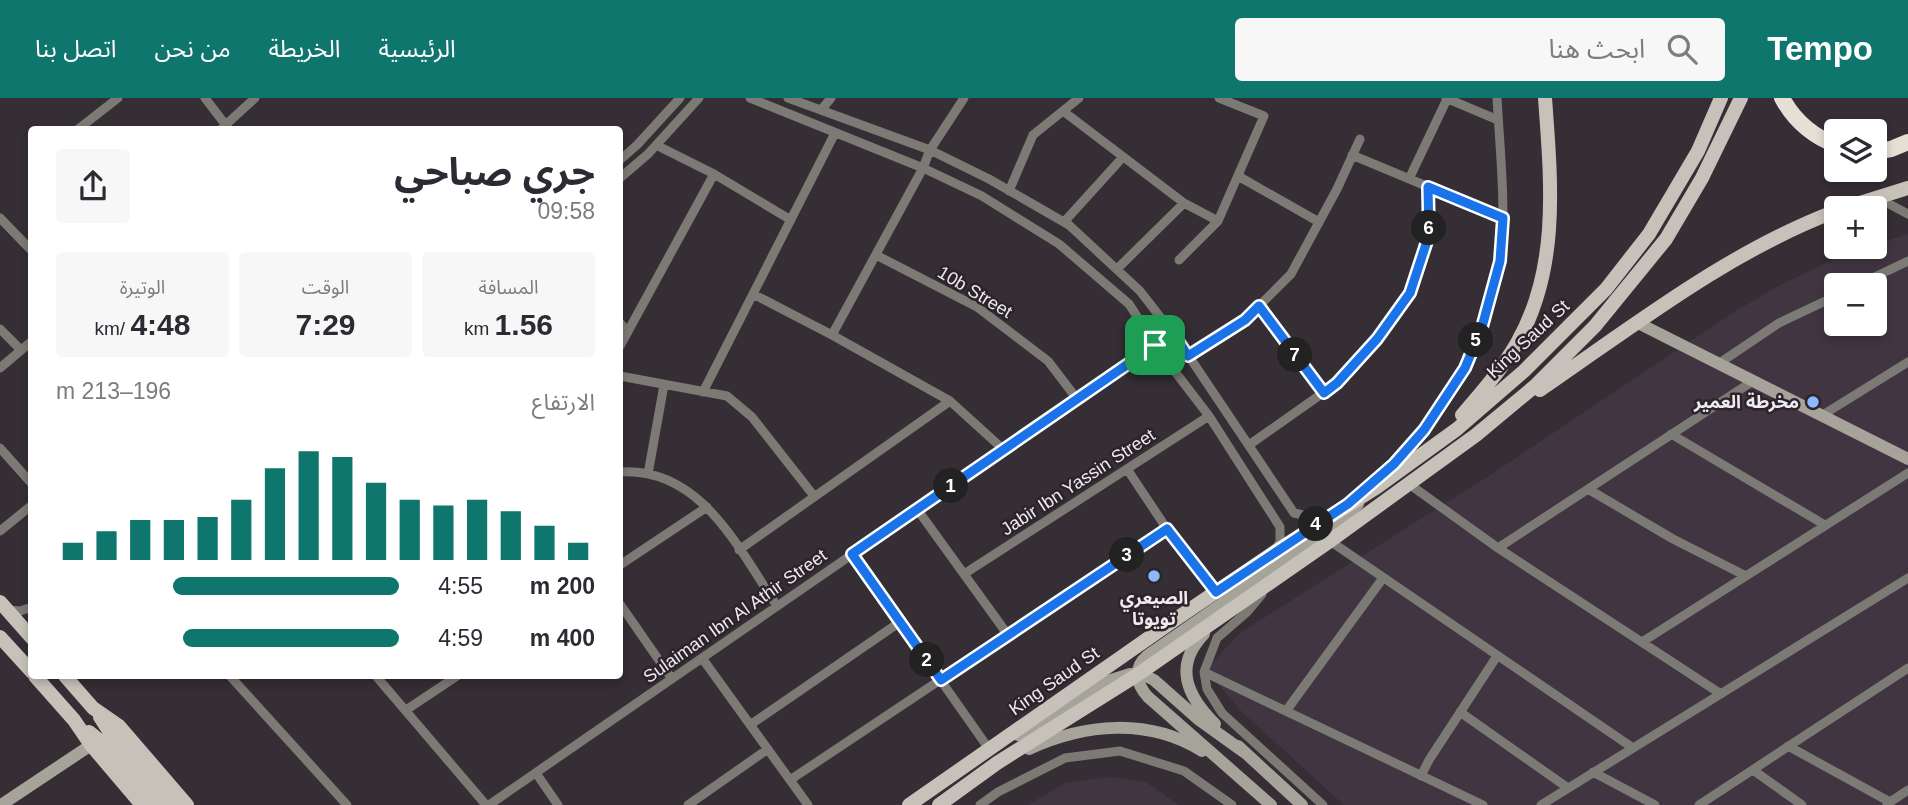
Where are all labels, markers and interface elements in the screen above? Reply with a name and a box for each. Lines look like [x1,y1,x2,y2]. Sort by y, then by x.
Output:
search box [1235,18,1725,81]
icon: search [1663,30,1701,68]
text: Tempo [1767,30,1873,67]
text: ابحث هنا [1548,34,1645,64]
text: اتصل بنا [35,35,117,62]
text: من نحن [155,35,231,62]
text: الخريطة [269,35,341,62]
text: الرئيسية [379,35,456,62]
map controls [1824,119,1887,336]
button: layers [1824,119,1887,182]
button: share [56,149,130,223]
text: جري صباحي [394,151,595,193]
button: + [1824,196,1887,259]
text: 09:58 [537,198,595,224]
pin: 6 [1412,211,1446,246]
text: 6 [1423,217,1434,238]
street label: 10b Street [934,262,1016,322]
button: − [1824,273,1887,336]
text: الوتيرة [120,277,165,298]
text: الوقت [302,277,349,298]
text: المسافة [479,277,538,298]
street label: King Saud St [1483,296,1573,382]
text: 4:48 [130,308,190,341]
text: 7:29 [295,308,356,341]
text: 1.56 [495,308,553,341]
pin [1125,315,1185,375]
text: /km [95,318,130,339]
text: km [464,318,495,339]
pin: 5 [1458,322,1494,358]
icon: arrive [1136,326,1174,364]
text: 5 [1470,329,1481,350]
pin: 7 [1278,338,1312,372]
text: 7 [1289,344,1300,365]
text: 196–213 m [56,378,171,404]
text: الارتفاع [532,389,595,415]
place label: مخرطة العمير [1693,392,1799,413]
marker: مخرطة العمير [1805,394,1821,410]
street label: Jabir Ibn Yassin Street [997,425,1159,539]
pin: 1 [934,468,968,504]
text: 1 [945,475,956,496]
pin: 4 [1298,506,1334,542]
text: 4 [1310,513,1321,534]
pin: 3 [1110,538,1144,573]
text: 3 [1121,544,1132,565]
street label: Sulaiman Ibn Al Athir Street [640,545,830,687]
marker: الصيعري تويوتا [1146,568,1162,584]
text: 4:55 [438,573,483,599]
text: 200 m [530,573,595,599]
place label: الصيعري تويوتا [1120,588,1188,629]
text: 4:59 [438,625,483,651]
text: 400 m [530,625,595,651]
pin: 2 [909,642,944,678]
street label: King Saud St [1005,643,1103,719]
text: 2 [921,649,932,670]

